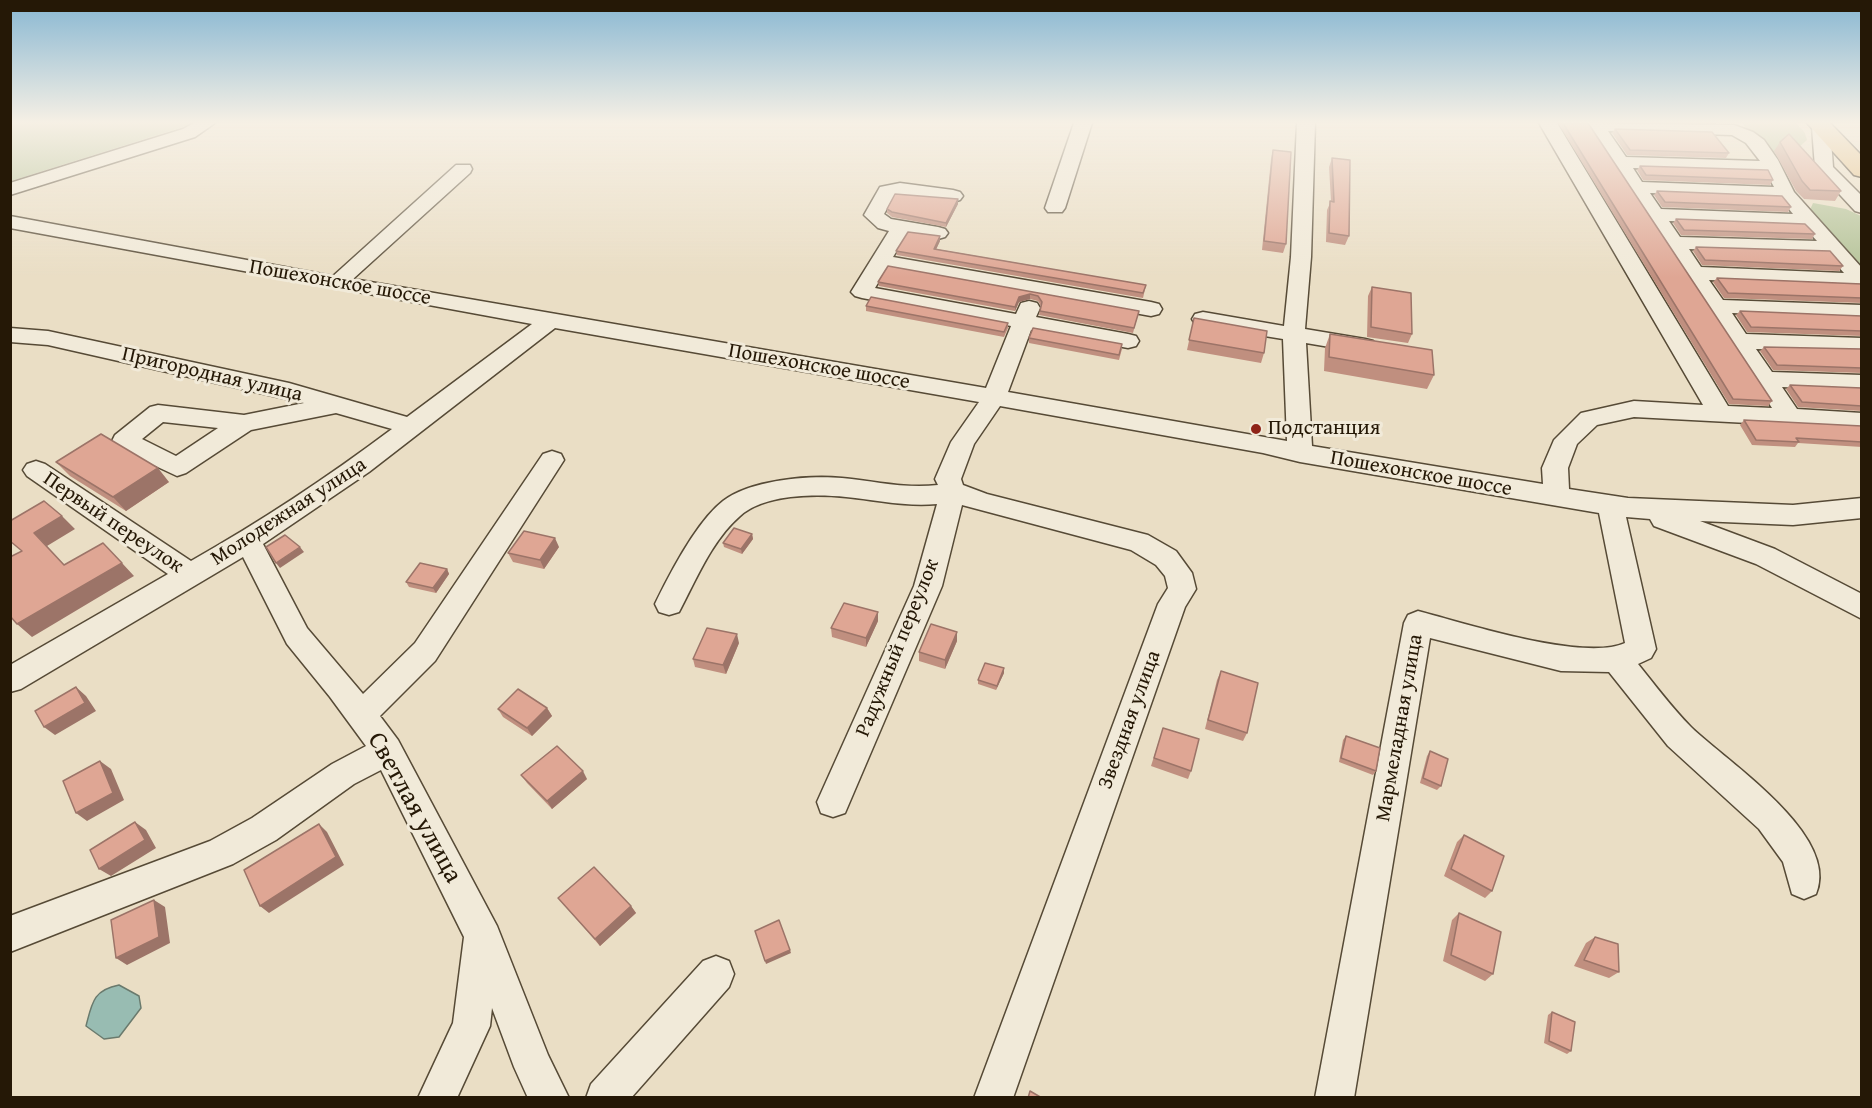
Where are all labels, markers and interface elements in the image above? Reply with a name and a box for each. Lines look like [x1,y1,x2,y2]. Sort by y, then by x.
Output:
street label: Пошехонское шоссе [247,255,433,311]
street label: Пошехонское шоссе [726,339,912,395]
street label: Пригородная улица [119,342,305,408]
place label: Подстанция [1268,416,1380,442]
marker: Подстанция [1249,422,1263,436]
street label: Пошехонское шоссе [1328,446,1514,502]
street label: Молодежная улица [207,452,371,572]
street label: Первый переулок [38,467,188,579]
street label: Радужный переулок [851,555,945,741]
street label: Мармеладная улица [1371,632,1429,824]
street label: Звездная улица [1093,647,1167,793]
street label: Светлая улица [360,727,468,889]

